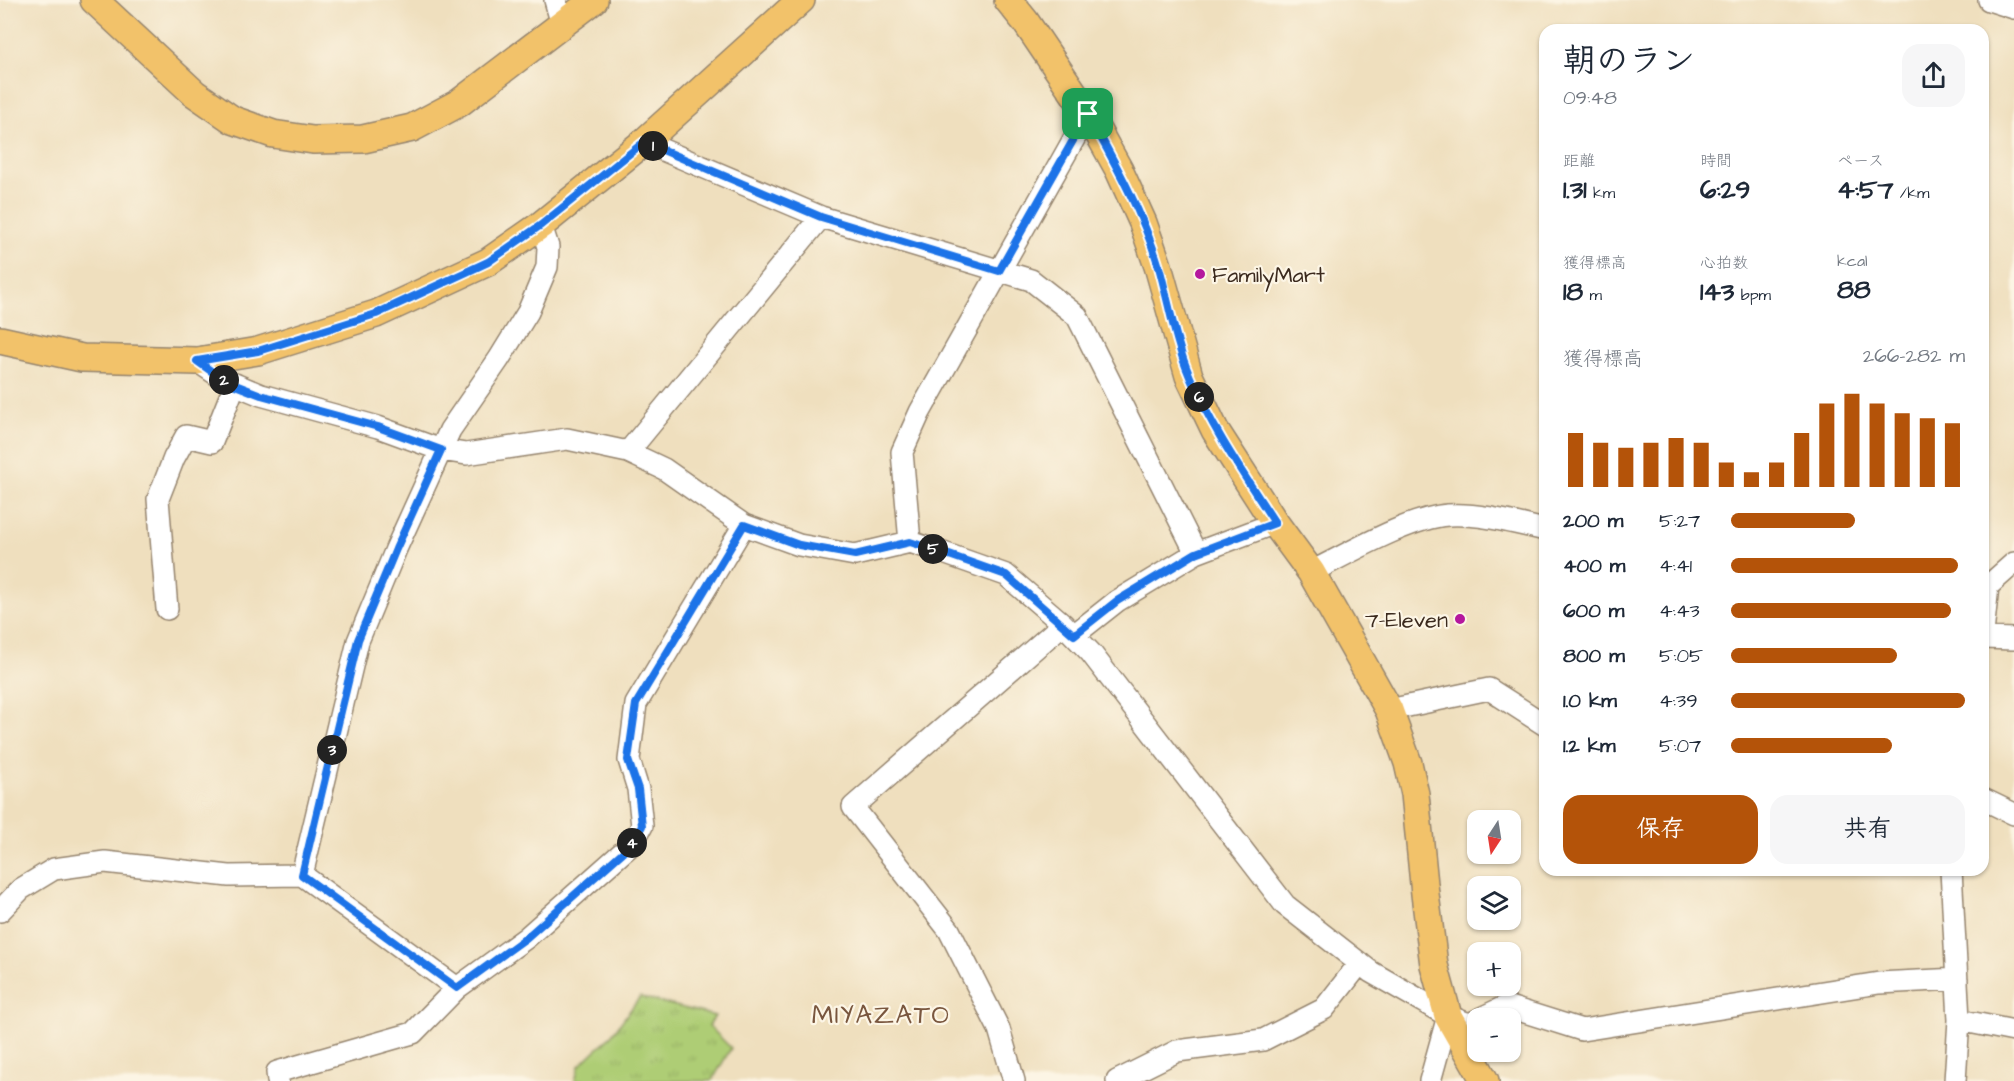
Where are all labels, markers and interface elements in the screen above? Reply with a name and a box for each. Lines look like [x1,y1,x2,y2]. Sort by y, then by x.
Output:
text: 朝のラン [1563,38,1695,84]
button: share [1902,44,1965,107]
text: 09:48 [1563,84,1617,112]
pin [1062,88,1113,139]
icon: arrive [1071,97,1104,130]
pin: 1 [638,131,668,161]
text: 1 [652,135,654,157]
text: 距離 [1563,150,1595,172]
text: 時間 [1700,150,1732,172]
text: ペース [1837,150,1884,172]
text: 1.31 [1563,172,1587,208]
text: 6:29 [1700,172,1750,208]
text: 4:57 [1837,172,1893,208]
text: km [1587,182,1615,204]
text: /km [1893,182,1929,204]
text: kcal [1837,250,1868,272]
text: 獲得標高 [1563,252,1627,274]
text: 心拍数 [1700,252,1748,274]
place label: FamilyMart [1212,260,1325,292]
marker: FamilyMart [1193,267,1207,281]
text: 88 [1837,272,1871,308]
text: 18 [1563,274,1583,310]
text: 143 [1700,274,1734,310]
text: m [1583,284,1602,306]
text: bpm [1734,284,1771,306]
text: 266–282 m [1863,342,1965,370]
text: 獲得標高 [1563,345,1643,373]
pin: 2 [209,365,239,395]
text: 2 [219,369,229,391]
pin: 6 [1184,382,1214,412]
text: 6 [1194,386,1204,408]
text: 200 m [1563,507,1623,535]
text: 5:27 [1659,507,1700,535]
pin: 5 [918,534,948,564]
text: 5 [927,538,939,560]
text: 400 m [1563,552,1625,580]
text: 4:41 [1659,552,1692,580]
text: 600 m [1563,597,1624,625]
text: 4:43 [1659,597,1700,625]
place label: 7-Eleven [1365,605,1448,636]
marker: 7-Eleven [1453,612,1467,626]
text: 800 m [1563,642,1625,670]
text: 5:05 [1659,642,1703,670]
text: 1.0 km [1563,687,1617,715]
text: 4:39 [1659,687,1698,715]
text: 1.2 km [1563,732,1616,760]
text: 5:07 [1659,732,1701,760]
pin: 3 [317,735,347,765]
text: 3 [328,739,336,761]
button: 保存 [1563,795,1758,864]
button: 共有 [1770,795,1965,864]
north arrow [1467,810,1521,864]
map controls [1467,810,1521,1062]
pin: 4 [617,828,647,858]
text: 4 [627,832,637,854]
button: layers [1467,876,1521,930]
button: + [1467,942,1521,996]
district label: MIYAZATO [812,997,950,1033]
button: − [1467,1008,1521,1062]

